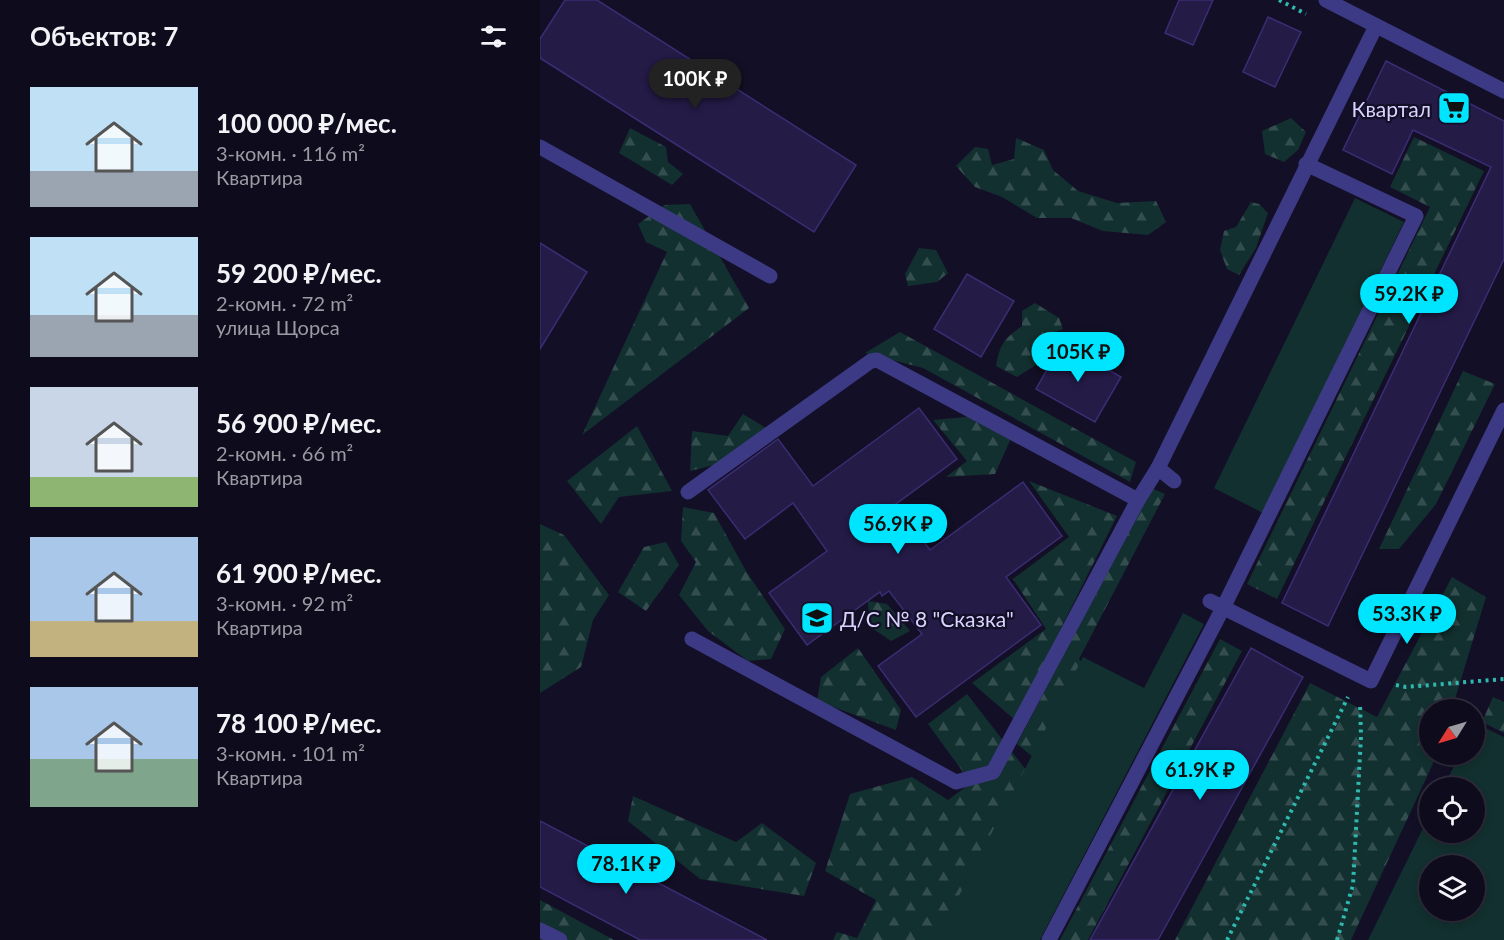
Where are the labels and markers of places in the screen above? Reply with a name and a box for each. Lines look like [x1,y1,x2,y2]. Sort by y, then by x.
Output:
pin: 100K ₽ [646,59,744,110]
supermarket icon: Квартал [1436,90,1472,126]
place label: Квартал [1352,96,1431,121]
pin: 59.2K ₽ [1354,274,1464,325]
pin: 105K ₽ [1029,332,1127,383]
pin: 56.9K ₽ [843,504,953,555]
pin: 53.3K ₽ [1352,594,1462,645]
school or university icon: Д/С № 8 "Сказка" [799,600,835,636]
place label: Д/С № 8 "Сказка" [840,606,1014,631]
pin: 61.9K ₽ [1145,750,1255,801]
pin: 78.1K ₽ [571,844,681,895]

